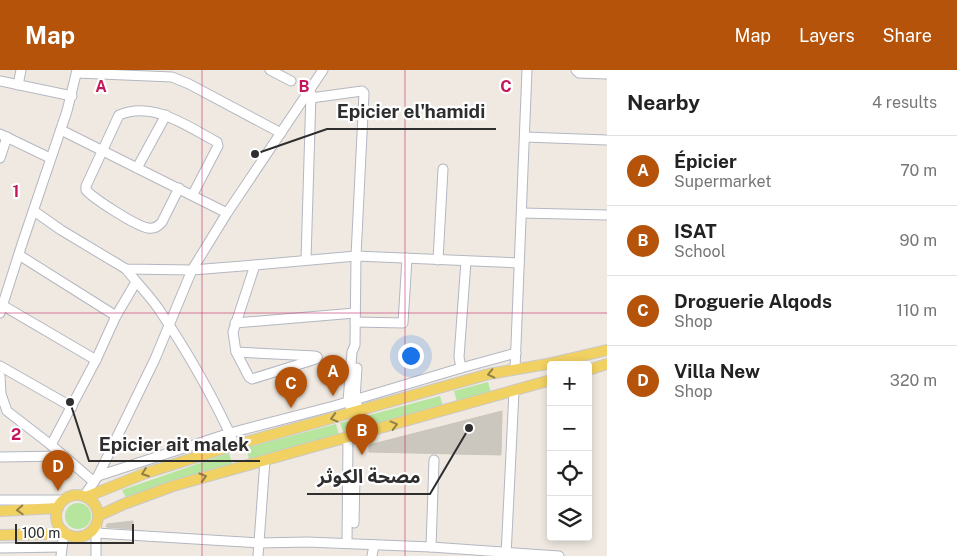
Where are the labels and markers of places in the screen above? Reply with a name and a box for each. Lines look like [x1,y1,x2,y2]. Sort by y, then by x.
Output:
callout: Epicier el'hamidi [327,95,496,129]
pin: A [317,355,349,396]
pin: C [275,367,307,408]
pin: B [346,414,378,455]
callout: Epicier ait malek [89,427,260,461]
pin: D [42,450,74,491]
callout: مصحة الكوثر [307,460,430,494]

